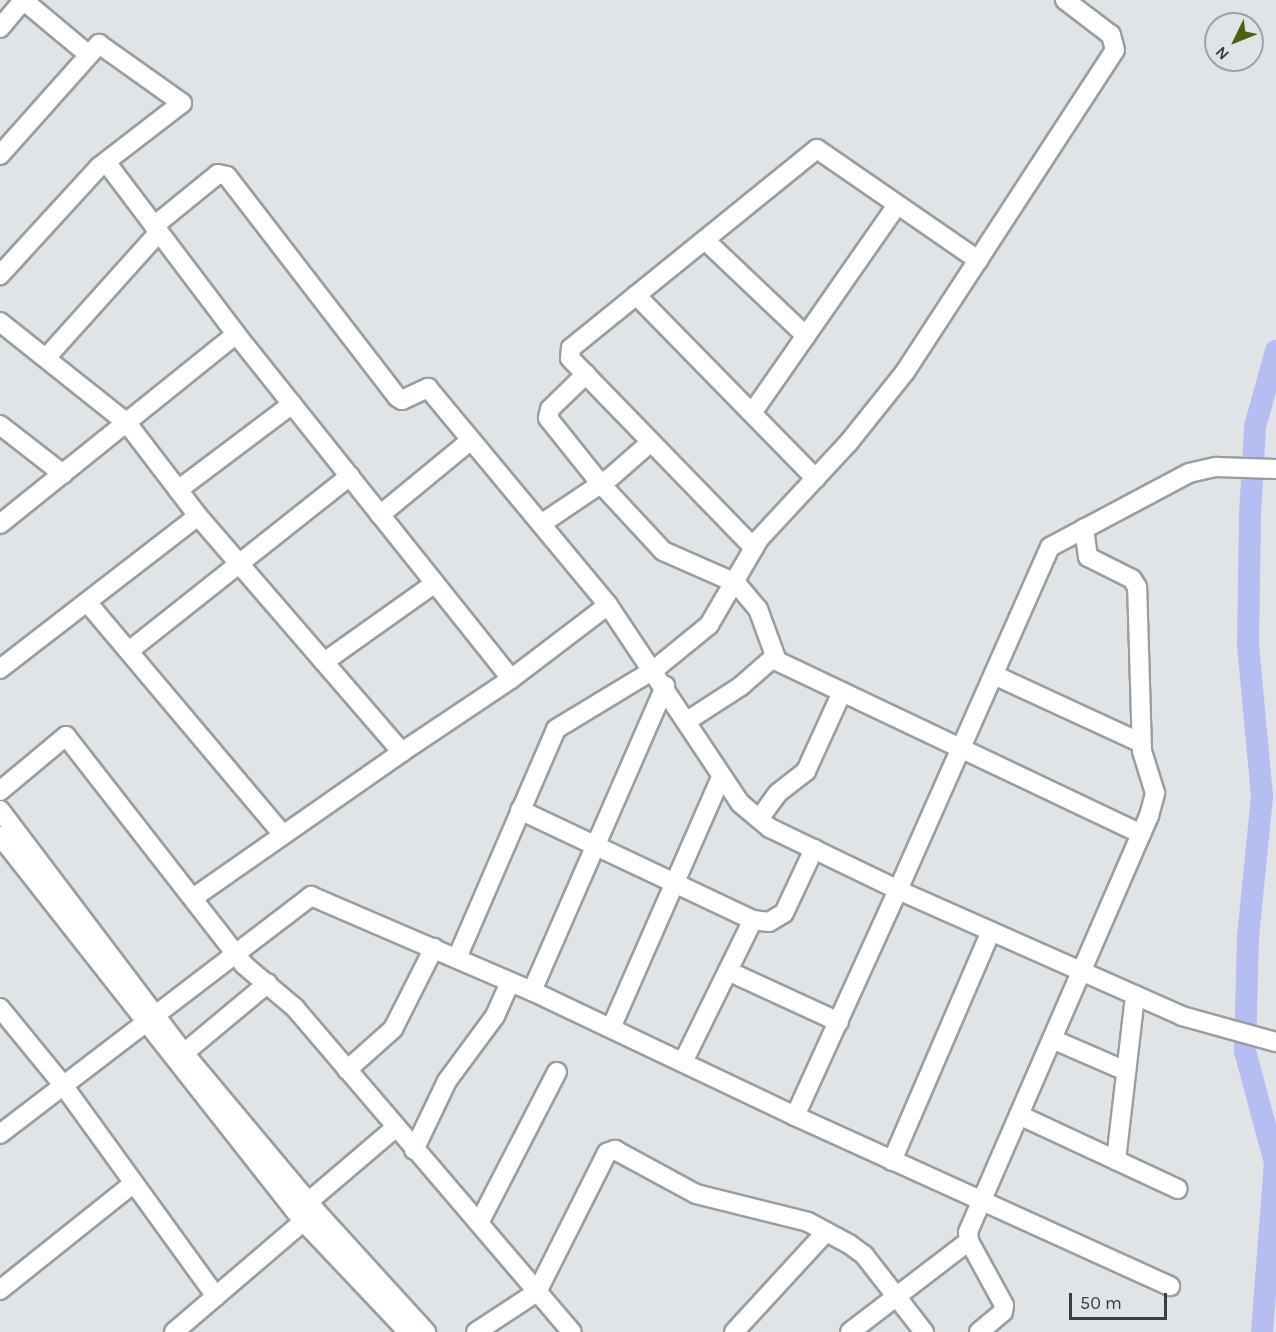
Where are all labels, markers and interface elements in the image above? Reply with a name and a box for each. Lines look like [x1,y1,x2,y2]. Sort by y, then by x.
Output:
north arrow [1204,12,1264,72]
text: N [1211,43,1233,64]
scale bar [1072,1281,1170,1319]
text: 50 m [1080,1292,1122,1314]

